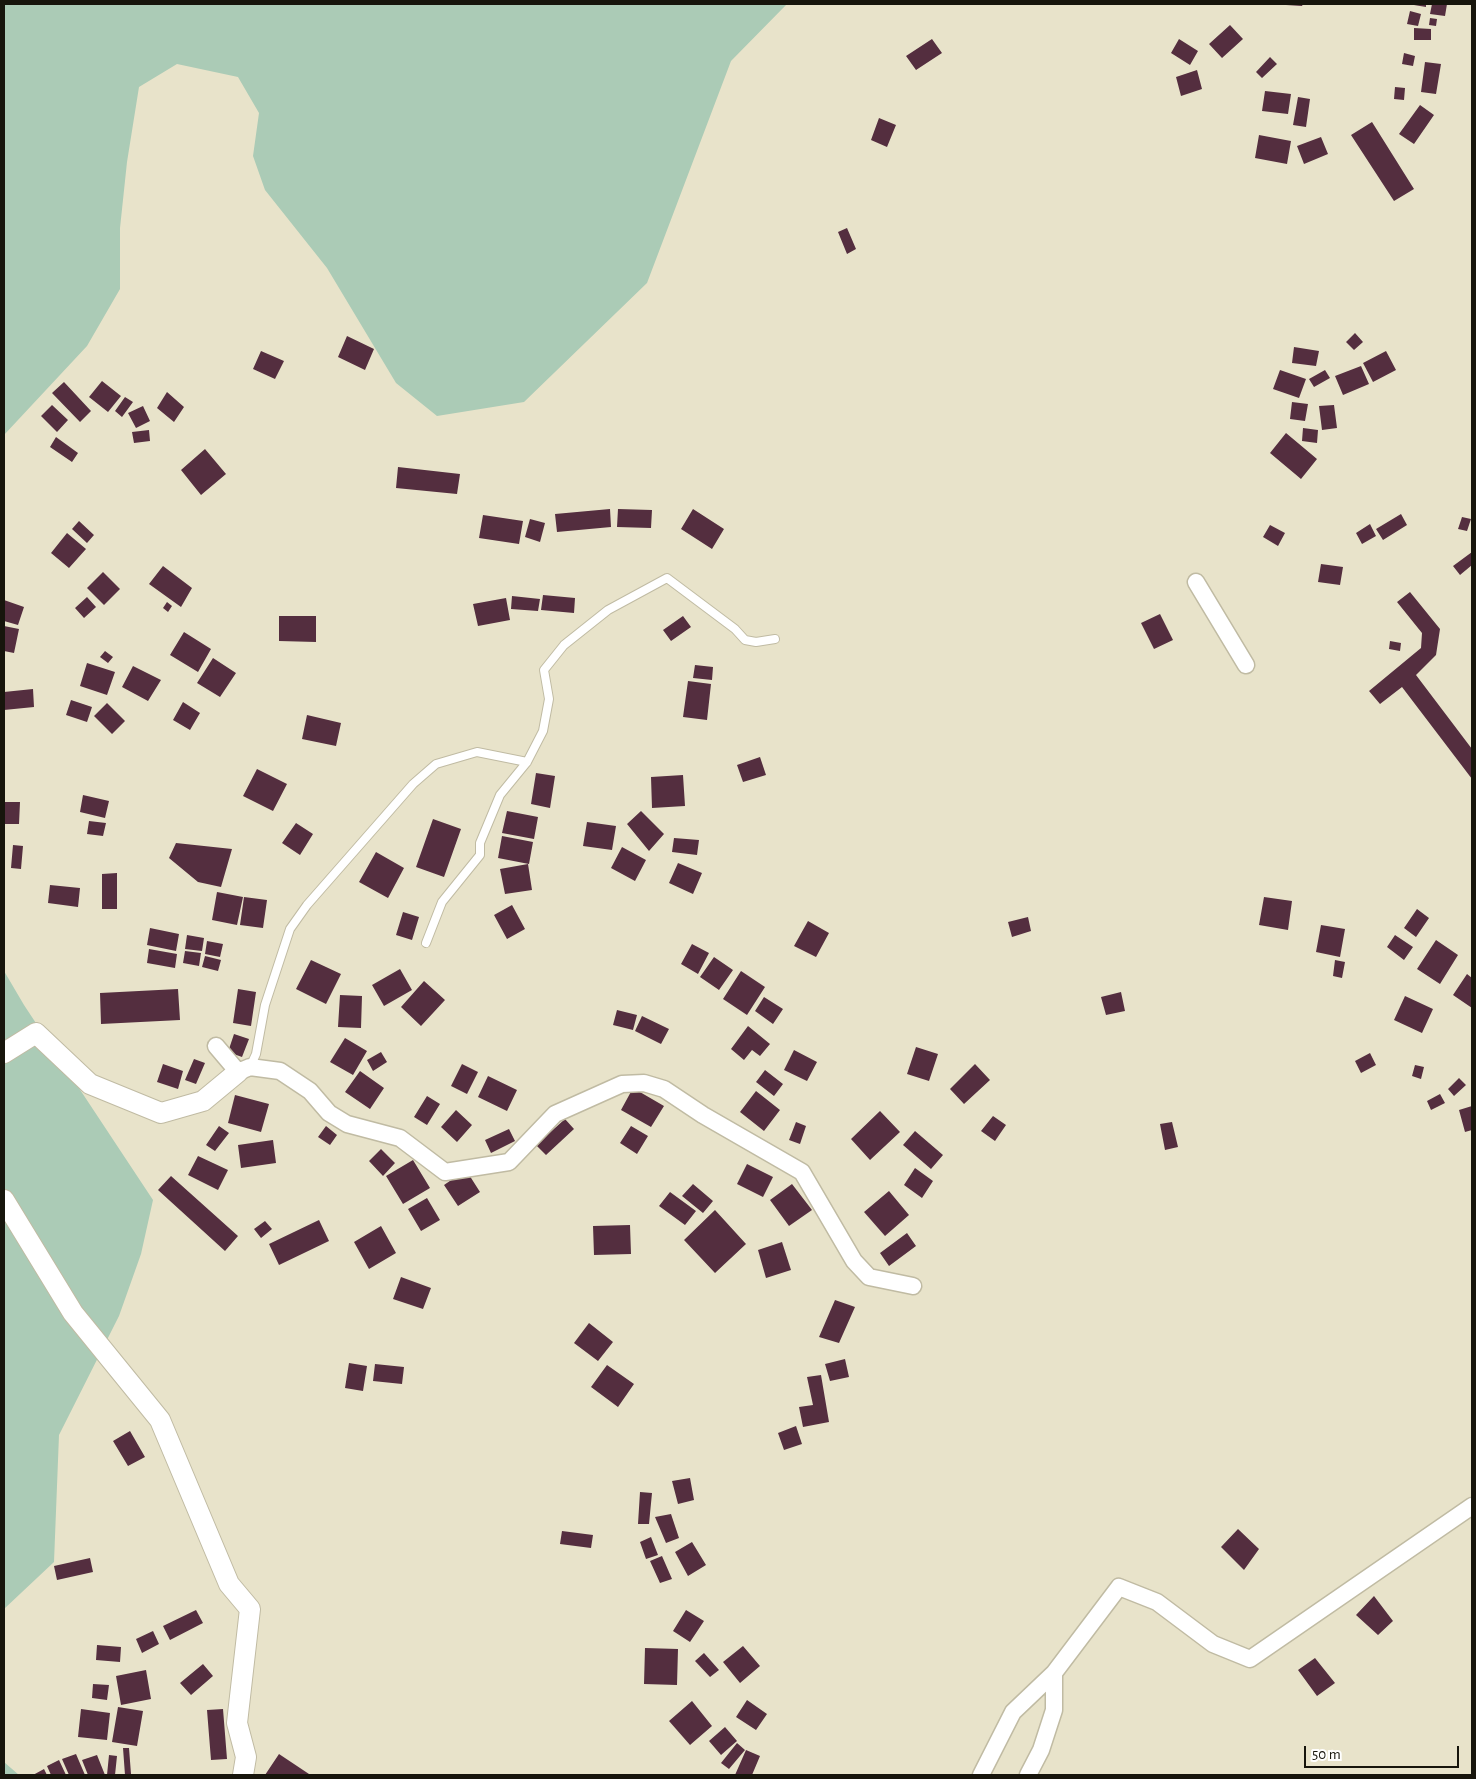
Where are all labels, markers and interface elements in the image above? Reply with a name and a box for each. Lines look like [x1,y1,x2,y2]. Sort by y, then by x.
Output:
scale bar [1306,1736,1461,1768]
text: 50 m [1312,1747,1341,1762]

